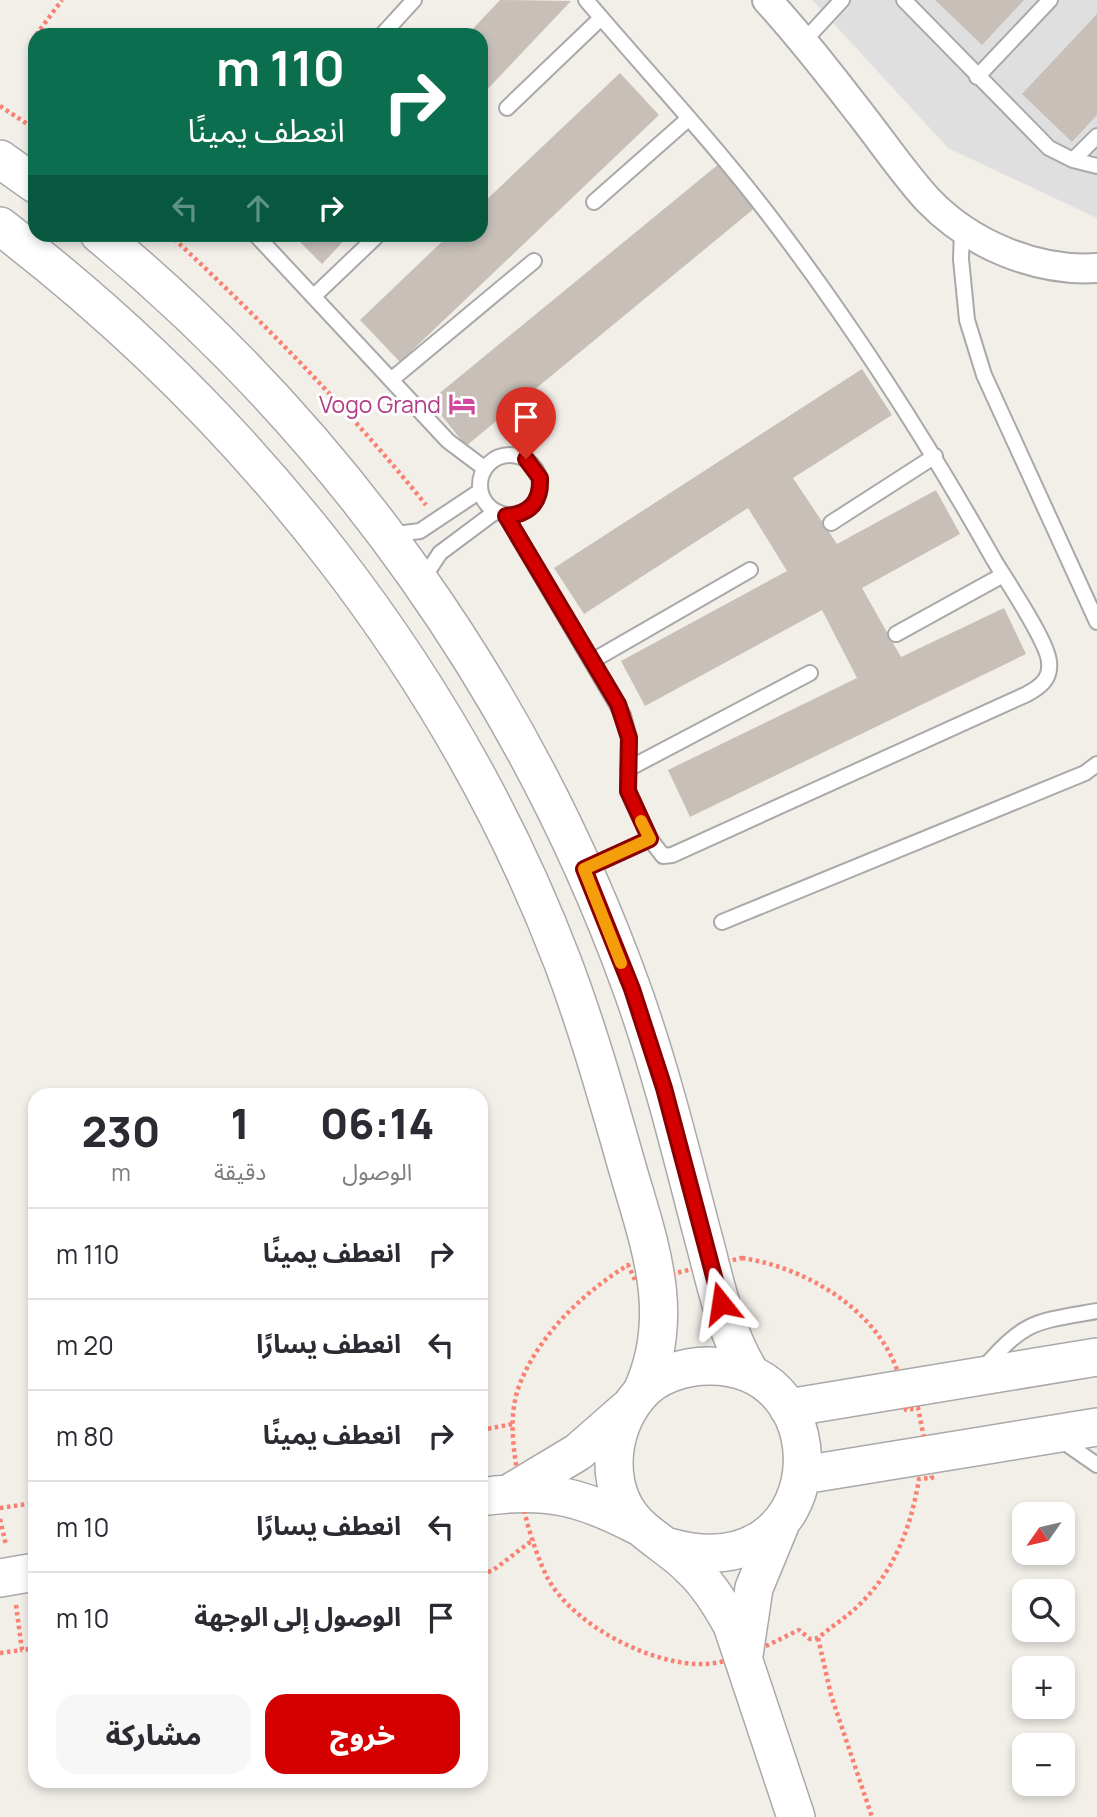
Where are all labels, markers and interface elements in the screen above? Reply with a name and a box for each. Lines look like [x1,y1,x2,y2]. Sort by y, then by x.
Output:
text: 110 m [216,34,345,101]
icon: right [369,56,460,147]
text: انعطف يمينًا [188,108,345,152]
icon: left [166,189,204,227]
icon: ahead [239,189,277,227]
icon: right [312,189,350,227]
pin [496,387,556,459]
place label: Vogo Grand [319,388,441,420]
hotel icon: Vogo Grand [447,389,477,419]
icon: arrive [507,398,545,436]
text: 1 [231,1094,250,1152]
text: 06:14 [320,1094,434,1152]
text: 230 [82,1102,160,1160]
text: دقيقة [214,1155,266,1187]
text: الوصول [342,1155,412,1187]
text: m [111,1156,131,1188]
text: انعطف يمينًا [263,1234,401,1270]
icon: right [422,1235,460,1273]
text: 110 m [56,1236,119,1272]
position arrow [684,1266,758,1340]
text: انعطف يسارًا [256,1325,401,1361]
icon: left [422,1326,460,1364]
text: 20 m [56,1327,114,1363]
text: انعطف يمينًا [263,1416,401,1452]
icon: right [422,1417,460,1455]
text: 80 m [56,1418,114,1454]
north arrow [1012,1502,1074,1564]
map controls [1012,1502,1075,1796]
text: انعطف يسارًا [256,1507,401,1543]
icon: left [422,1508,460,1546]
text: 10 m [56,1509,109,1545]
button: search [1012,1579,1075,1642]
text: الوصول إلى الوجهة [194,1598,401,1634]
icon: arrive [422,1599,460,1637]
text: 10 m [56,1600,109,1636]
button: + [1012,1656,1075,1719]
button: مشاركة [56,1694,251,1774]
button: خروج [265,1694,460,1774]
button: − [1012,1733,1075,1796]

